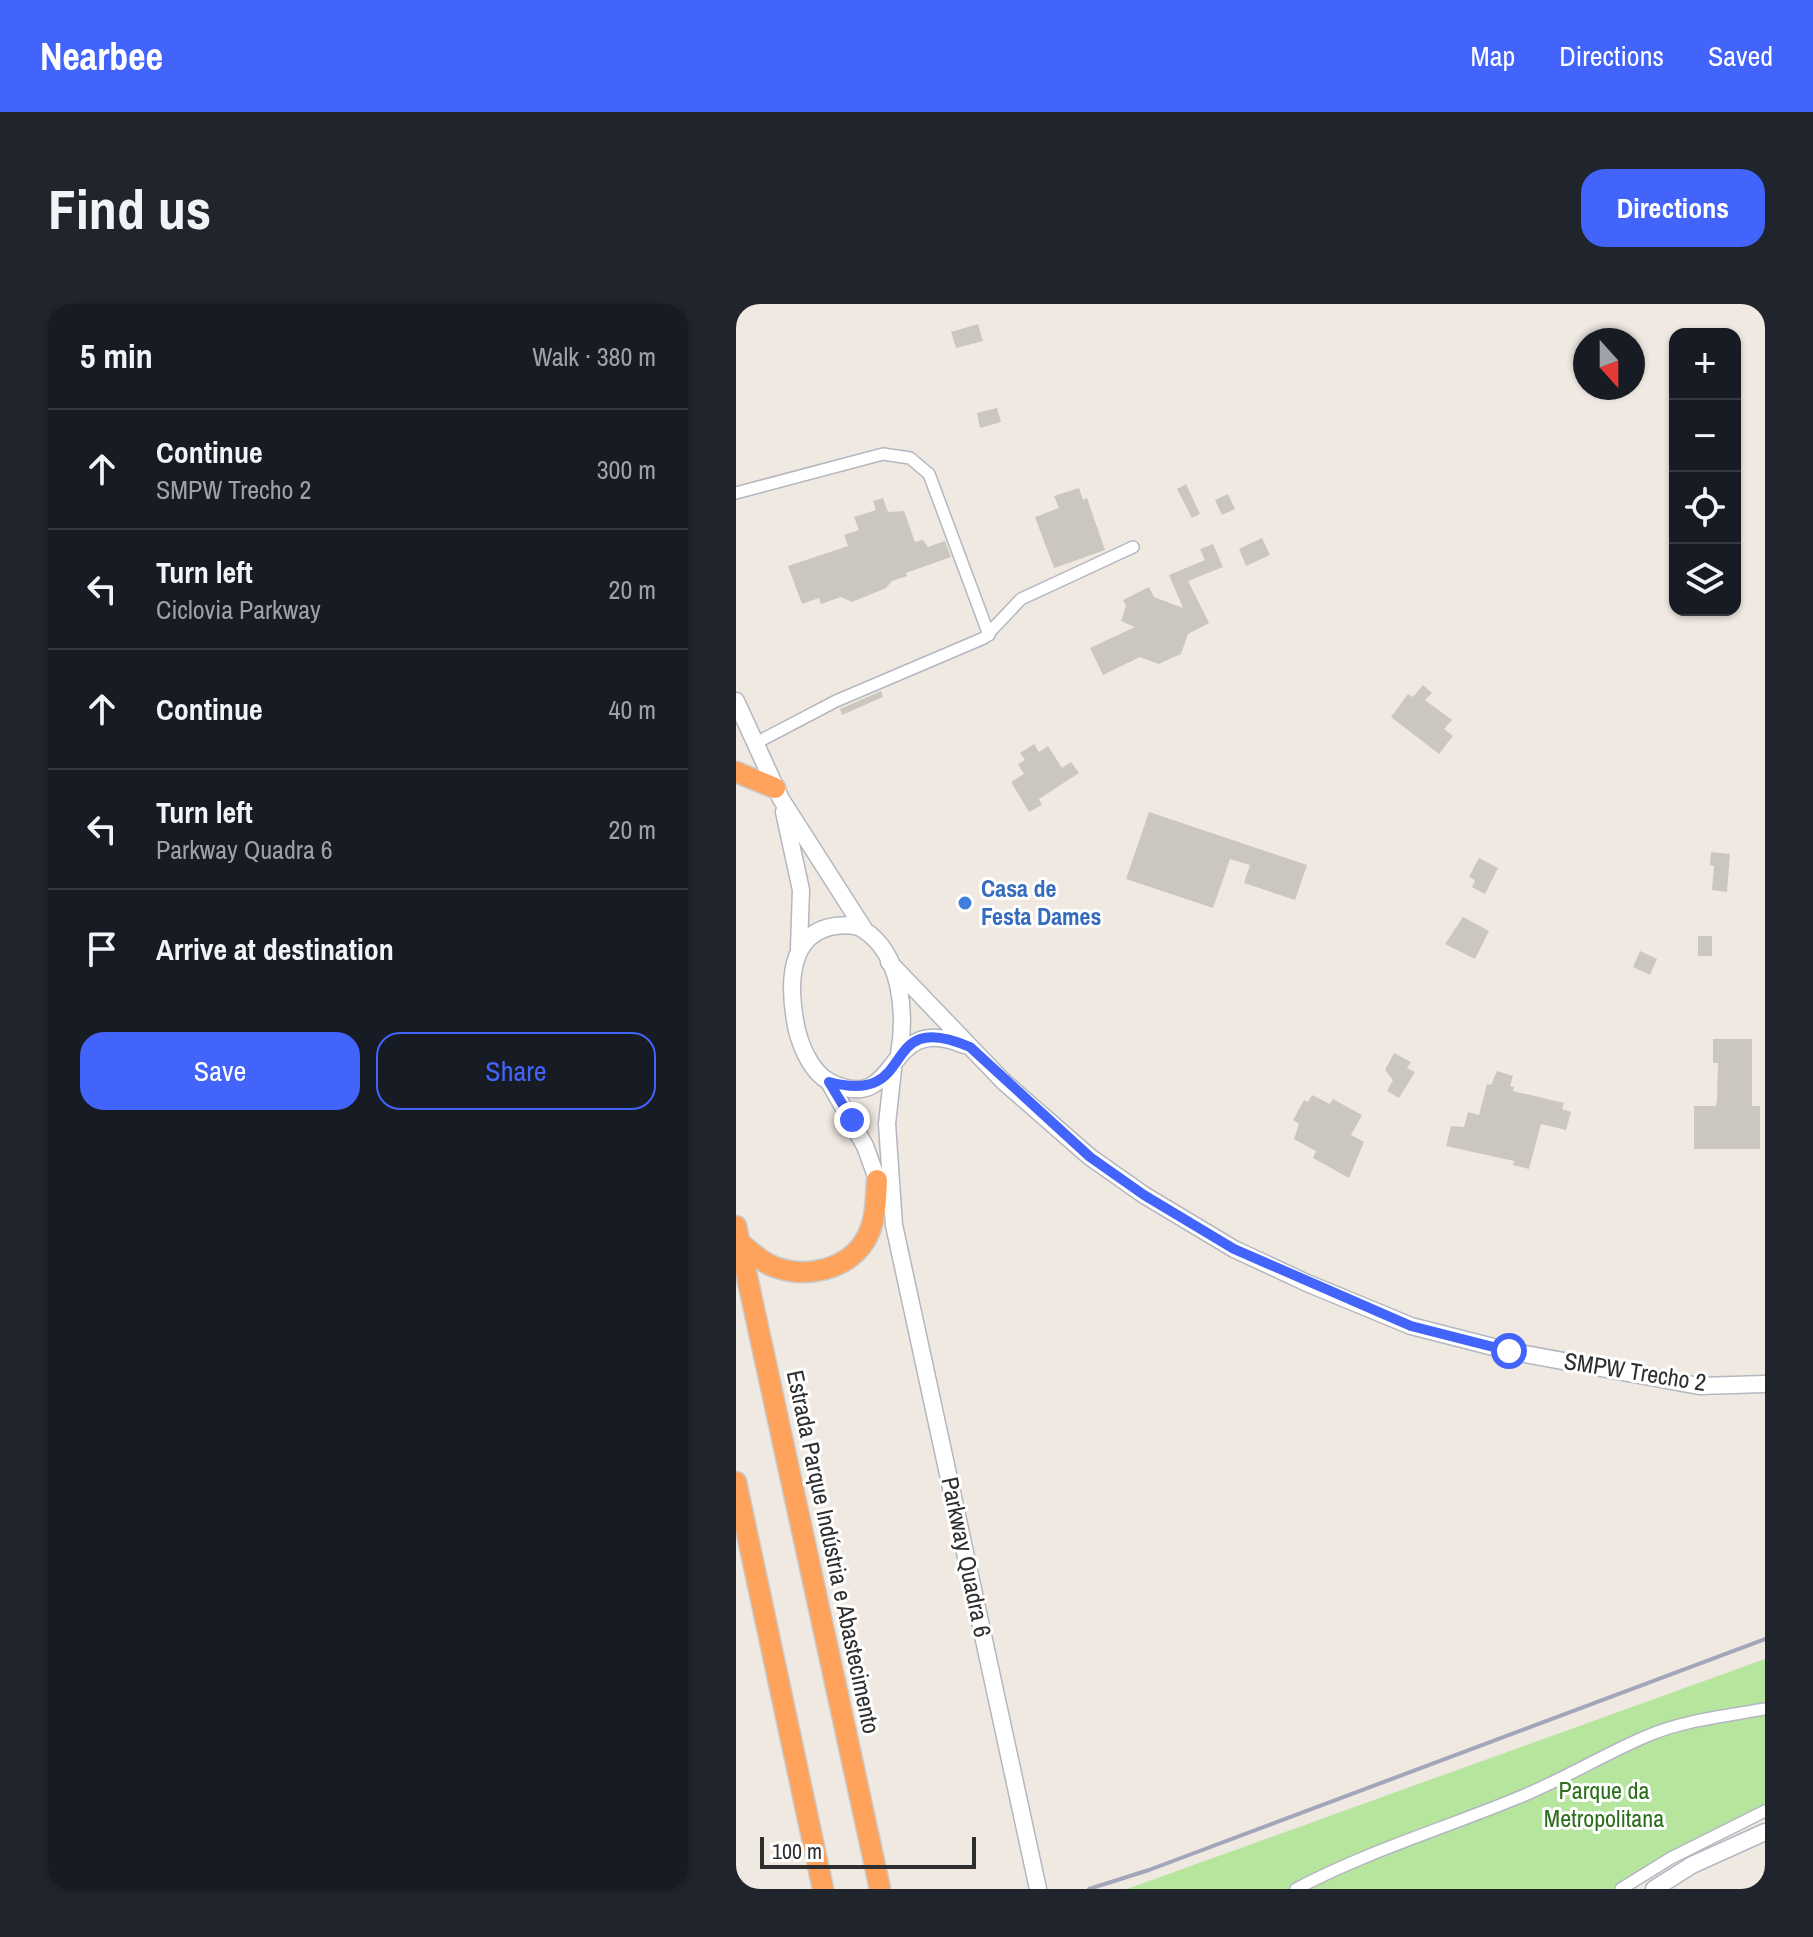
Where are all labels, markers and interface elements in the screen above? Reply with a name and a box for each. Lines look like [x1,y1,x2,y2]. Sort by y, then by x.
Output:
text: Nearbee [40,31,163,82]
text: Map [1471,37,1515,75]
text: Directions [1559,37,1664,75]
text: Saved [1708,37,1773,75]
button: Directions [1581,169,1765,247]
text: Find us [48,171,211,246]
north arrow [1573,328,1645,400]
map controls [1669,328,1741,616]
button: + [1669,328,1741,400]
text: 5 min [80,333,153,379]
text: Walk · 380 m [532,339,656,374]
button: − [1669,400,1741,472]
text: Continue [156,432,263,472]
icon: ahead [80,447,124,491]
text: 300 m [597,452,656,487]
text: SMPW Trecho 2 [156,472,311,507]
button: locate [1669,472,1741,544]
button: layers [1669,544,1741,616]
text: Turn left [156,552,253,592]
icon: left [80,567,124,611]
text: 20 m [609,572,656,607]
text: Ciclovia Parkway [156,592,321,627]
icon: ahead [80,687,124,731]
text: Continue [156,689,263,729]
text: 40 m [609,692,656,727]
text: Turn left [156,792,253,832]
icon: left [80,807,124,851]
text: 20 m [609,812,656,847]
text: Parkway Quadra 6 [156,832,333,867]
place label: Casa de Festa Dames [981,872,1102,932]
marker: Casa de Festa Dames [956,894,974,912]
icon: arrive [80,927,124,971]
text: Arrive at destination [156,929,394,969]
button: Save [80,1032,360,1110]
button: Share [376,1032,656,1110]
route end [834,1102,870,1138]
route start [1491,1333,1527,1369]
street label: SMPW Trecho 2 [1562,1344,1708,1398]
street label: Estrada Parque Indústria e Abastecimento [780,1367,888,1737]
street label: Parkway Quadra 6 [934,1474,1000,1640]
park label: Parque da Metropolitana [1544,1774,1664,1834]
scale bar [760,1833,976,1869]
text: 100 m [772,1836,822,1866]

